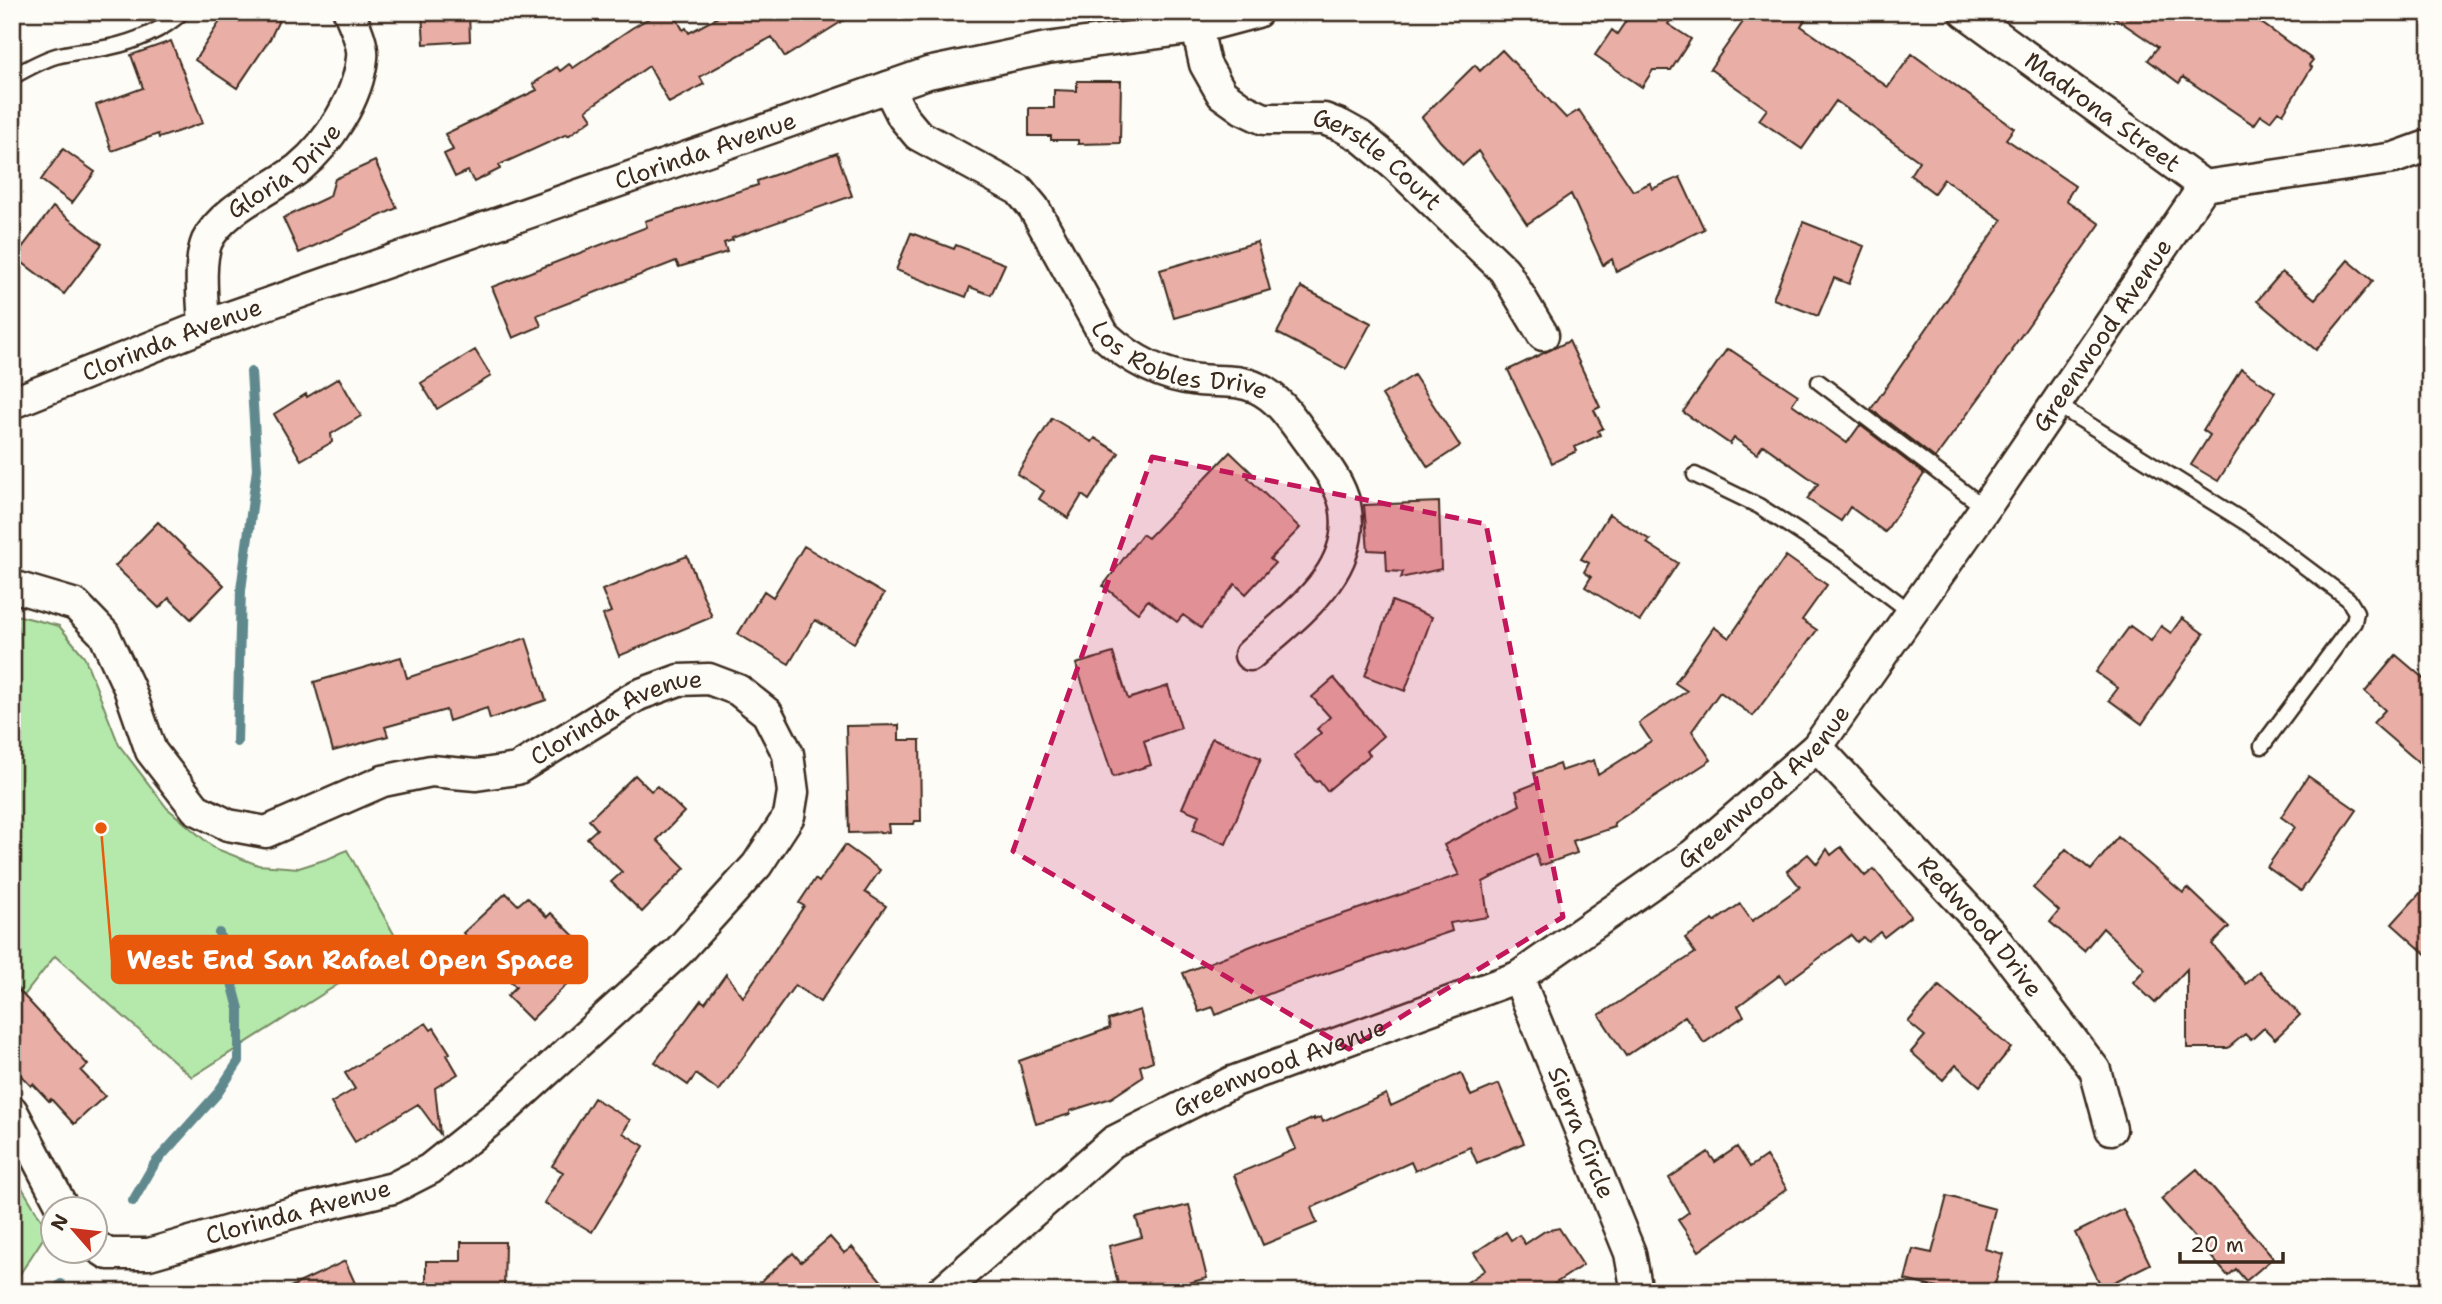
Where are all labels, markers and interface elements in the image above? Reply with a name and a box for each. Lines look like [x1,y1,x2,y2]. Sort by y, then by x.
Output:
street label: Madrona Street [2018,44,2187,180]
street label: Gerstle Court [1313,103,1449,217]
street label: Clorinda Avenue [610,104,801,197]
street label: Gloria Drive [221,117,349,226]
street label: Greenwood Avenue [2025,232,2180,438]
street label: Clorinda Avenue [77,291,266,389]
street label: Los Robles Drive [1083,315,1274,407]
street label: Clorinda Avenue [524,663,703,773]
street label: Greenwood Avenue [1671,699,1857,877]
street label: Redwood Drive [1911,849,2050,1004]
callout: West End San Rafael Open Space [112,936,587,983]
text: West End San Rafael Open Space [127,942,573,977]
street label: Greenwood Avenue [1168,1011,1391,1125]
street label: Sierra Circle [1540,1062,1622,1203]
street label: Clorinda Avenue [202,1172,394,1252]
north arrow [38,1196,108,1266]
text: N [45,1210,74,1235]
scale bar [2180,1220,2283,1264]
text: 20 m [2190,1231,2244,1259]

